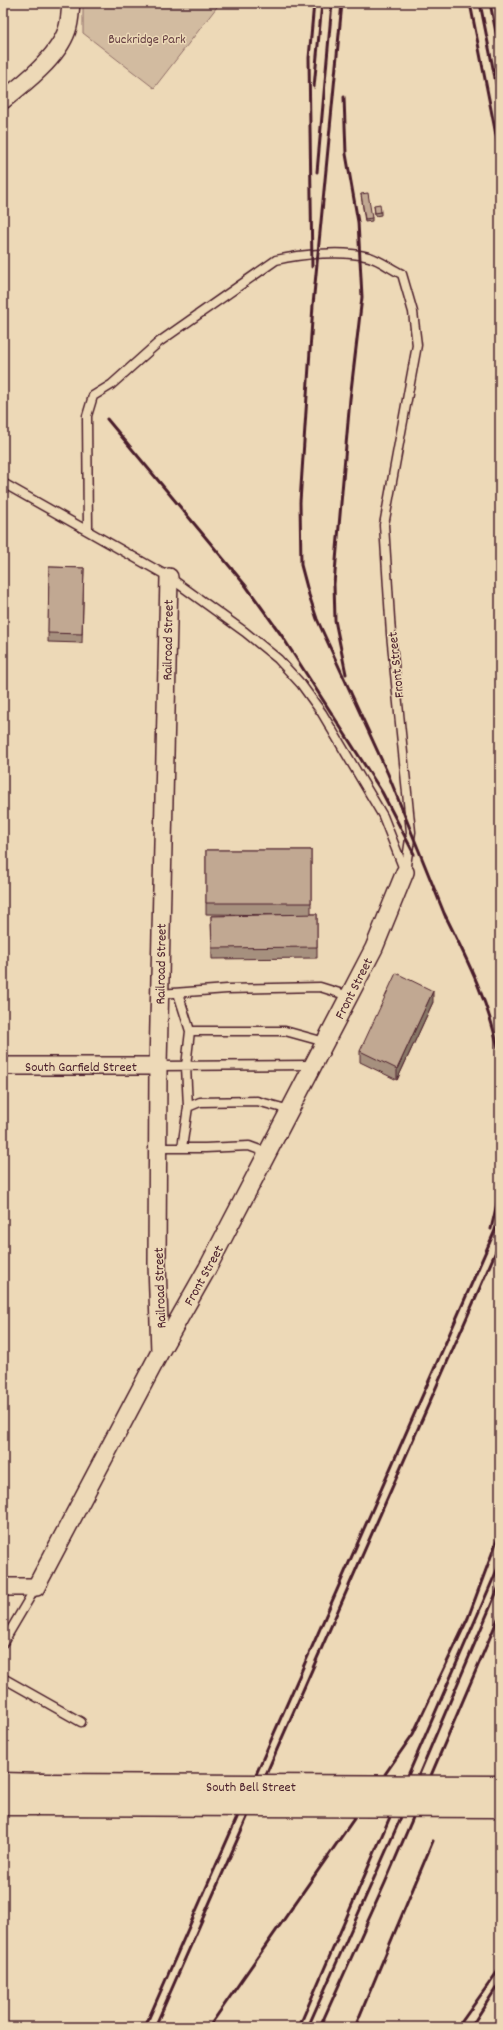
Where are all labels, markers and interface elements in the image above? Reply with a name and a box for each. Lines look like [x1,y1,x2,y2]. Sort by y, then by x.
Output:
park label: Buckridge Park [108,30,186,50]
street label: Railroad Street [158,599,180,681]
street label: Front Street [384,631,410,699]
street label: Railroad Street [151,923,173,1005]
street label: Front Street [331,955,379,1023]
street label: South Garfield Street [25,1058,137,1078]
street label: Front Street [180,1242,230,1310]
street label: Railroad Street [150,1247,172,1329]
street label: South Bell Street [206,1778,296,1798]

